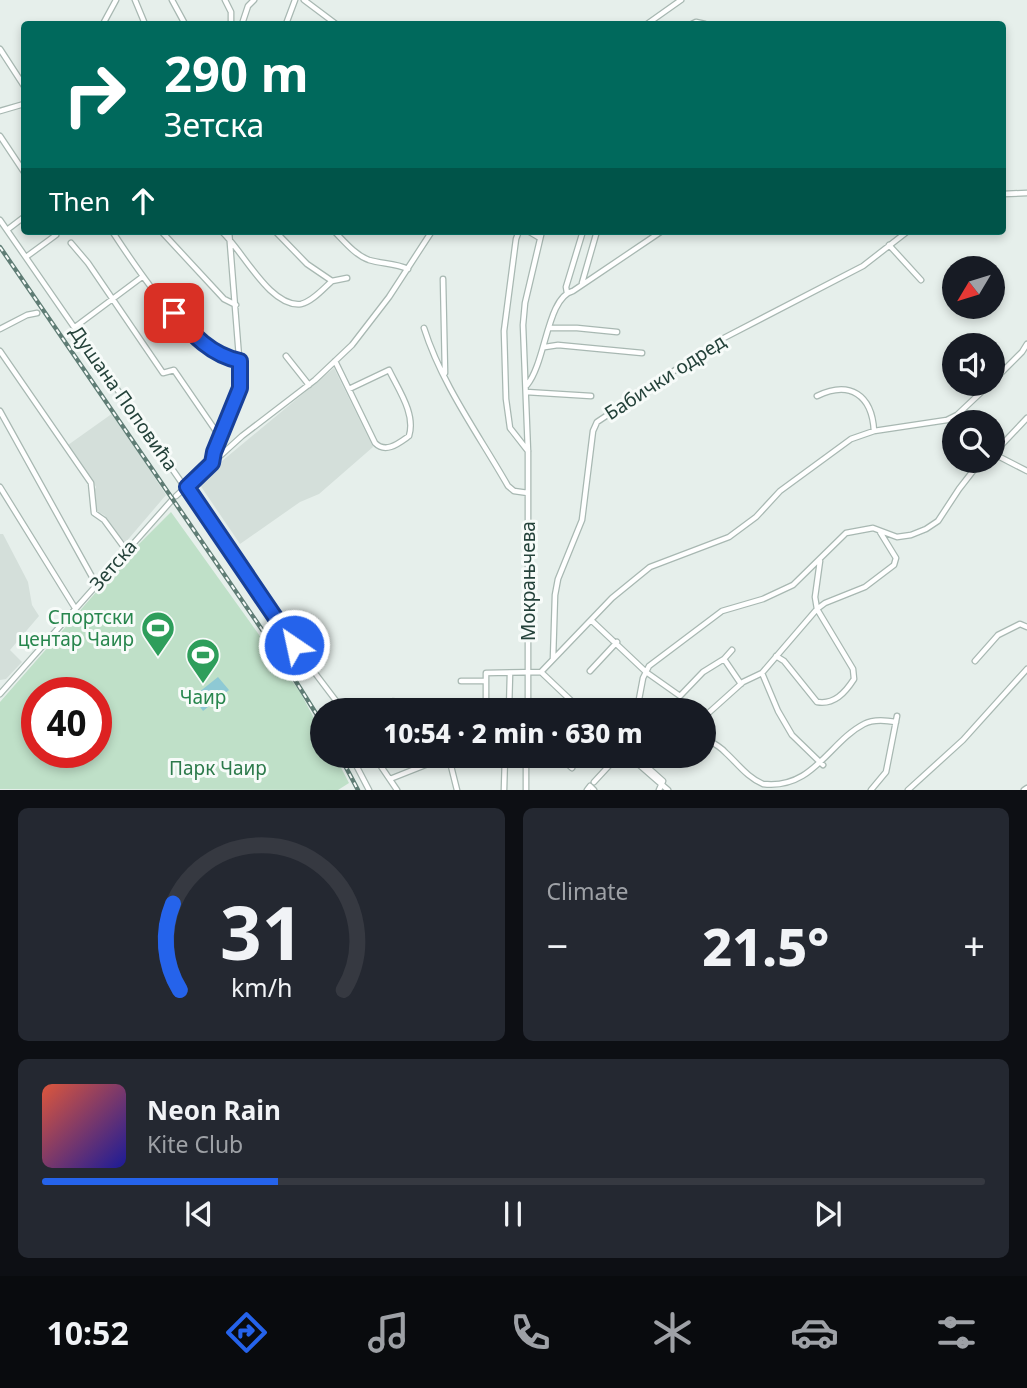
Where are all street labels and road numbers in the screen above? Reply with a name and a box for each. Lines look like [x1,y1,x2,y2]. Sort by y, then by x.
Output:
street label: Душана Поповића [64,320,184,476]
street label: Бабички одред [599,328,731,426]
street label: Мокрањчева [515,521,541,641]
street label: Зетска [84,534,142,596]

